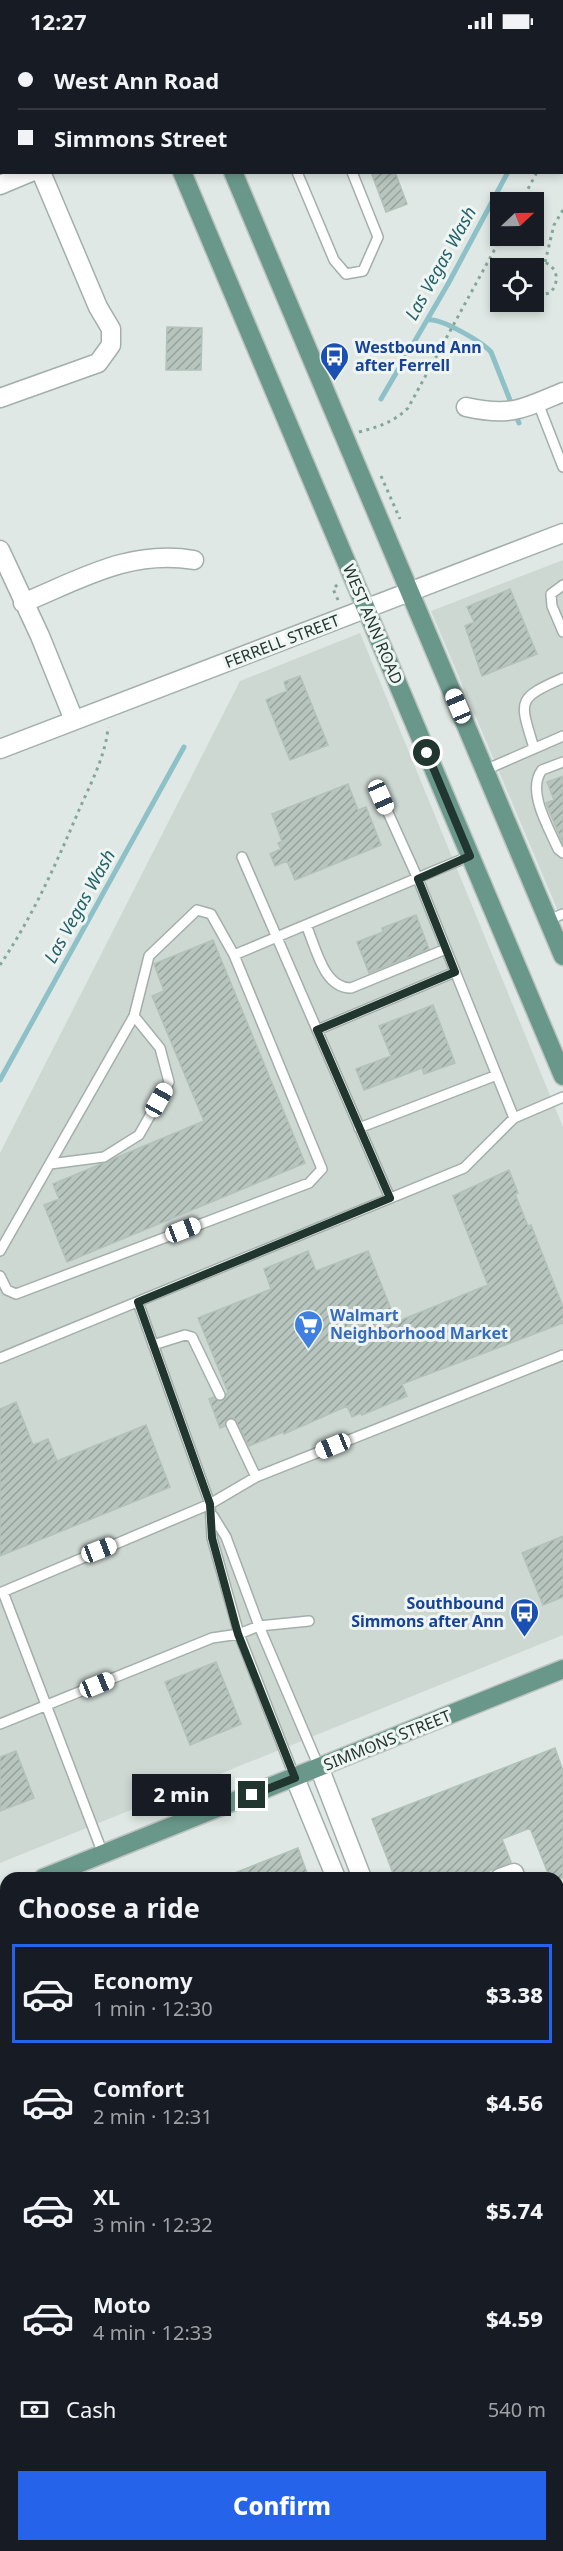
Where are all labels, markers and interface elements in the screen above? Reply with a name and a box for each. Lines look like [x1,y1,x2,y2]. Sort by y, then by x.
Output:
text: 12:27 [30,6,87,36]
text: West Ann Road [54,65,219,95]
text: Simmons Street [54,123,227,153]
north arrow [490,192,544,246]
map controls [490,192,544,312]
water label: Las Vegas Wash [399,202,481,324]
button: locate [490,258,544,312]
place label: Westbound Ann after Ferrell [355,336,482,376]
bus stop icon: Westbound Ann after Ferrell [318,340,350,382]
street label: WEST ANN ROAD [338,561,408,687]
street label: FERRELL STREET [221,609,343,673]
car [443,686,473,726]
route start [413,739,440,766]
car [365,777,397,817]
water label: Las Vegas Wash [38,845,120,967]
car [142,1080,176,1120]
car [163,1215,203,1245]
place label: Walmart Neighborhood Market [330,1304,508,1344]
supermarket icon: Walmart Neighborhood Market [293,1308,325,1350]
car [313,1431,353,1461]
car [79,1535,119,1565]
place label: Southbound Simmons after Ann [351,1592,504,1632]
bus stop icon: Southbound Simmons after Ann [509,1596,541,1638]
car [77,1670,117,1700]
street label: SIMMONS STREET [320,1704,454,1776]
callout: 2 min [132,1774,231,1816]
text: 2 min [154,1781,209,1808]
route end [238,1781,265,1808]
text: Choose a ride [18,1889,200,1926]
text: Economy [93,1965,192,1995]
icon: car [21,1967,75,2021]
text: $3.38 [486,1979,543,2009]
text: 1 min · 12:30 [93,1995,213,2022]
text: Comfort [93,2073,184,2103]
icon: car [21,2075,75,2129]
text: $4.56 [486,2087,543,2117]
text: 2 min · 12:31 [93,2103,213,2130]
text: XL [93,2181,120,2211]
icon: car [21,2183,75,2237]
text: $5.74 [486,2195,543,2225]
text: 3 min · 12:32 [93,2211,213,2238]
text: Moto [93,2289,151,2319]
icon: car [21,2291,75,2345]
text: $4.59 [486,2303,543,2333]
text: 4 min · 12:33 [93,2319,213,2346]
icon: cash [18,2393,51,2426]
text: Cash [66,2394,116,2424]
text: 540 m [488,2396,546,2423]
button: Confirm [18,2471,546,2540]

